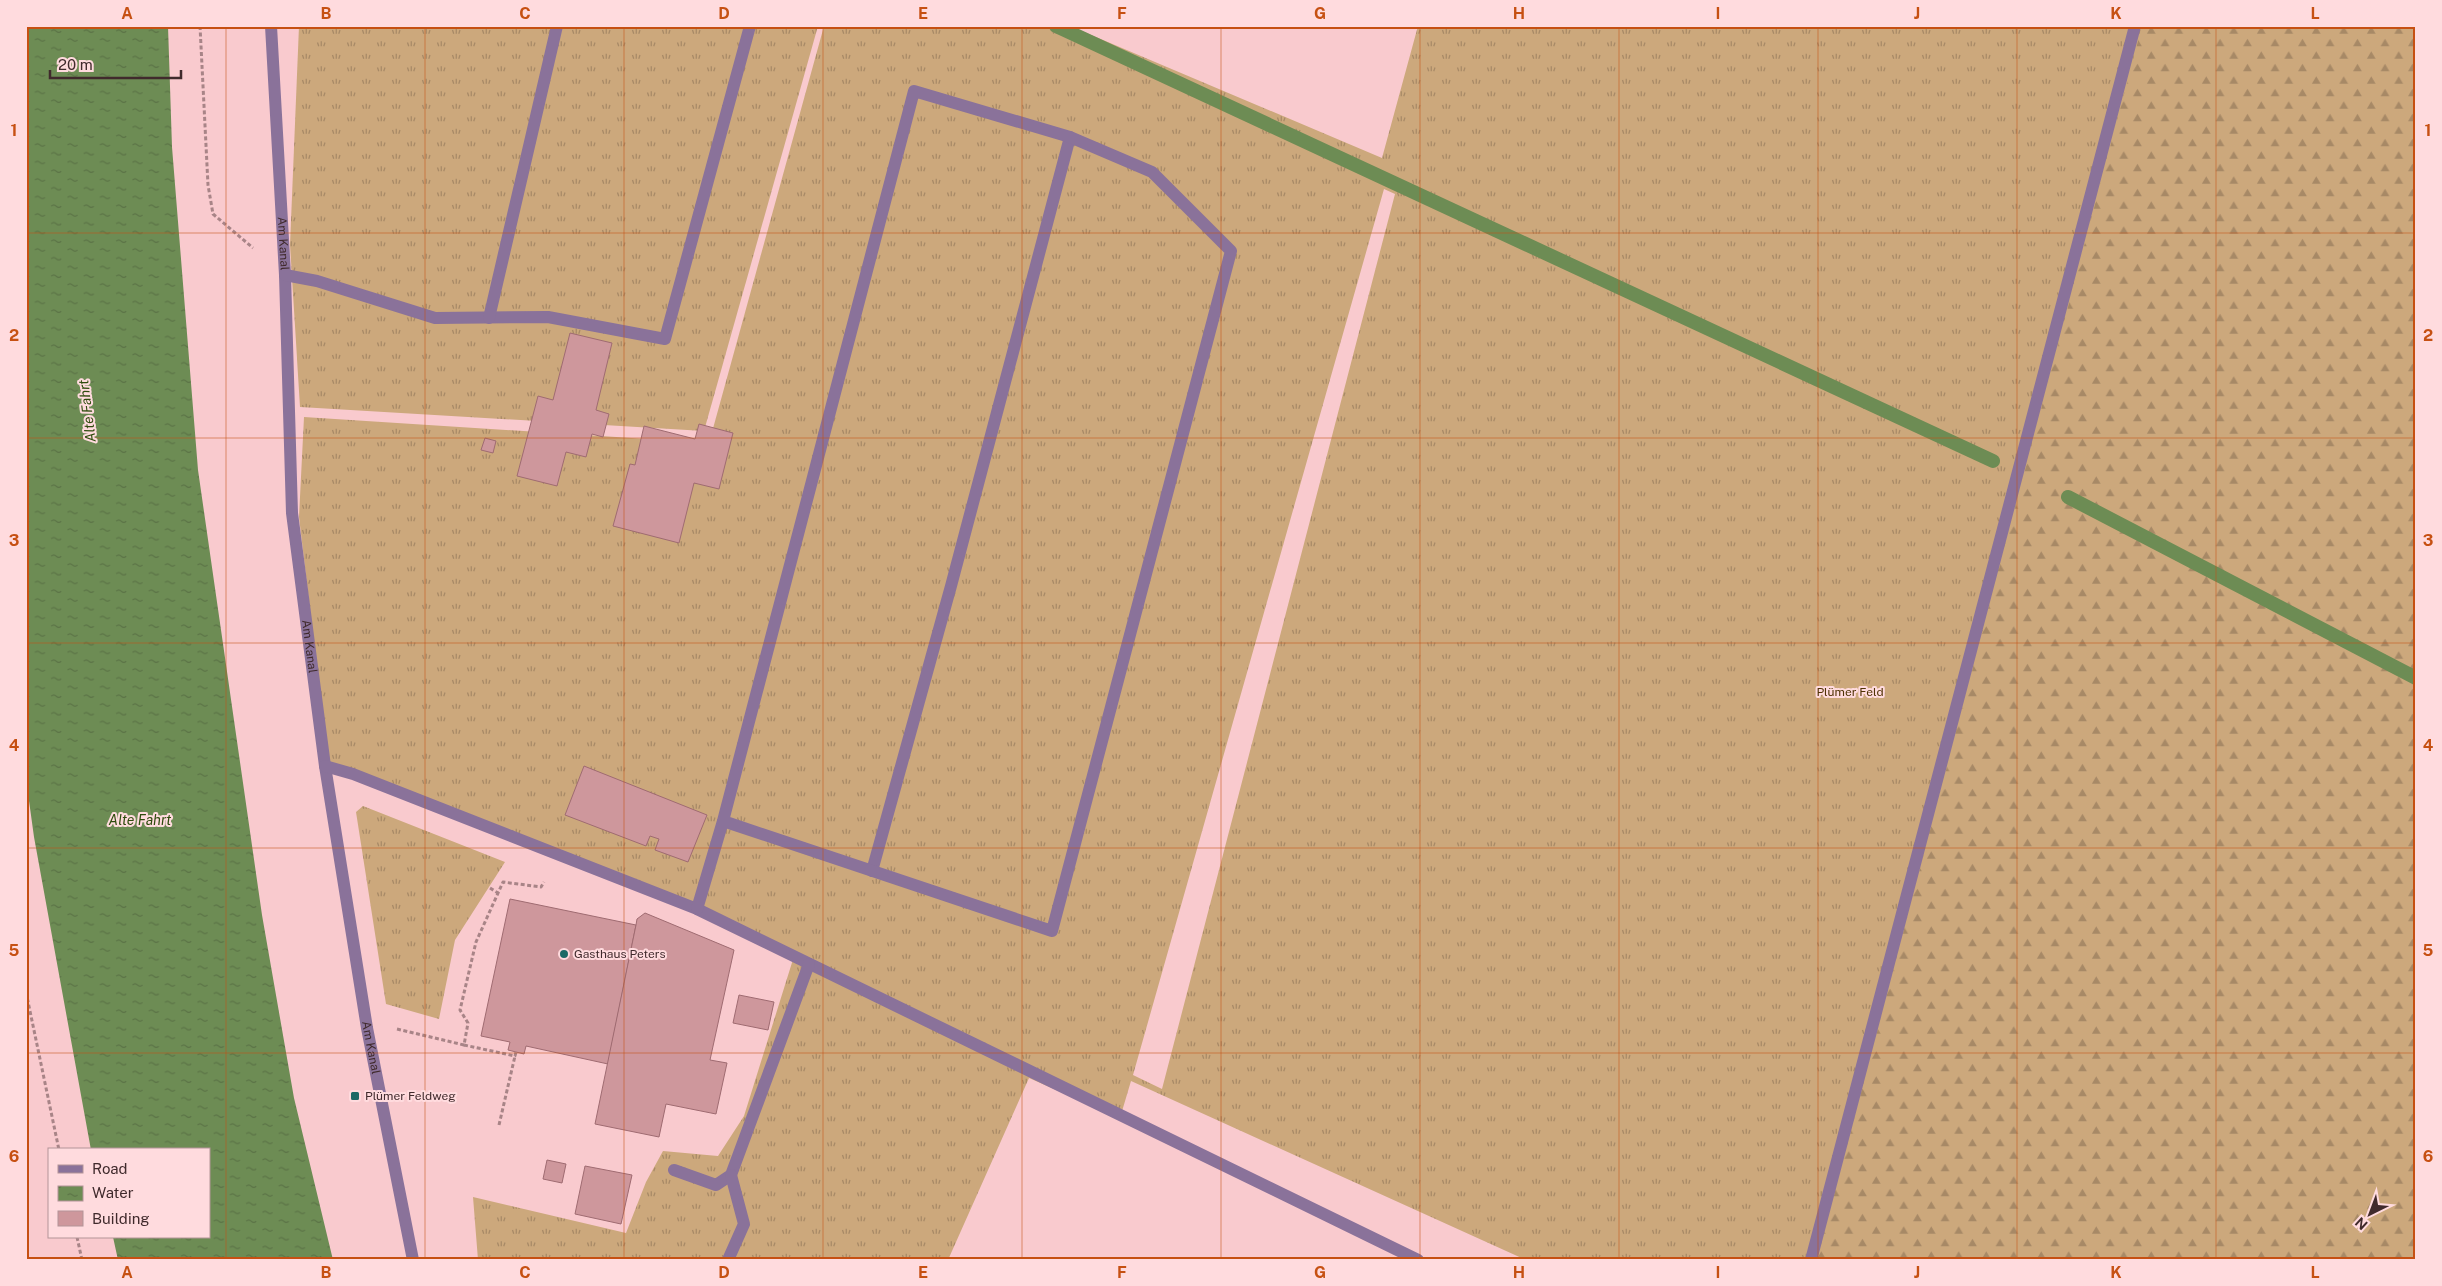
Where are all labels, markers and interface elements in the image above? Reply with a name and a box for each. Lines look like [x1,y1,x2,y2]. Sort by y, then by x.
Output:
text: A [121,4,133,23]
text: B [321,4,332,23]
text: C [519,4,531,23]
text: D [718,4,730,23]
text: E [918,4,928,23]
text: F [1117,4,1127,23]
text: G [1314,4,1326,23]
text: H [1513,4,1525,23]
text: I [1716,4,1720,23]
text: J [1914,4,1920,23]
text: K [2110,4,2122,23]
text: L [2310,4,2320,23]
scale bar [50,48,181,80]
text: 20 m [58,56,93,73]
text: 1 [11,121,17,140]
text: 1 [2425,121,2431,140]
street label: Am Kanal [275,216,292,271]
text: 2 [9,326,19,345]
text: 2 [2423,326,2433,345]
water label: Alte Fahrt [75,378,99,443]
text: 3 [9,531,19,550]
text: 3 [2423,531,2433,550]
street label: Am Kanal [299,619,320,674]
park label: Plümer Feld [1816,685,1884,699]
text: 4 [9,736,20,755]
text: 4 [2423,736,2434,755]
water label: Alte Fahrt [109,812,172,828]
text: 5 [9,941,20,960]
text: 5 [2423,941,2434,960]
place label: Gasthaus Peters [574,947,666,961]
marker: Gasthaus Peters [558,948,570,960]
street label: Am Kanal [359,1020,383,1076]
place label: Plümer Feldweg [365,1089,456,1103]
marker: Plümer Feldweg [349,1090,361,1102]
text: 6 [9,1147,19,1166]
text: 6 [2423,1147,2433,1166]
legend [48,1148,210,1238]
text: Road [92,1160,128,1177]
text: Water [92,1184,134,1201]
north arrow [2344,1188,2394,1238]
text: Building [92,1210,150,1227]
text: N [2352,1214,2371,1233]
text: A [121,1263,133,1282]
text: B [321,1263,332,1282]
text: C [519,1263,531,1282]
text: D [718,1263,730,1282]
text: E [918,1263,928,1282]
text: F [1117,1263,1127,1282]
text: G [1314,1263,1326,1282]
text: H [1513,1263,1525,1282]
text: I [1716,1263,1720,1282]
text: J [1914,1263,1920,1282]
text: K [2110,1263,2122,1282]
text: L [2310,1263,2320,1282]

